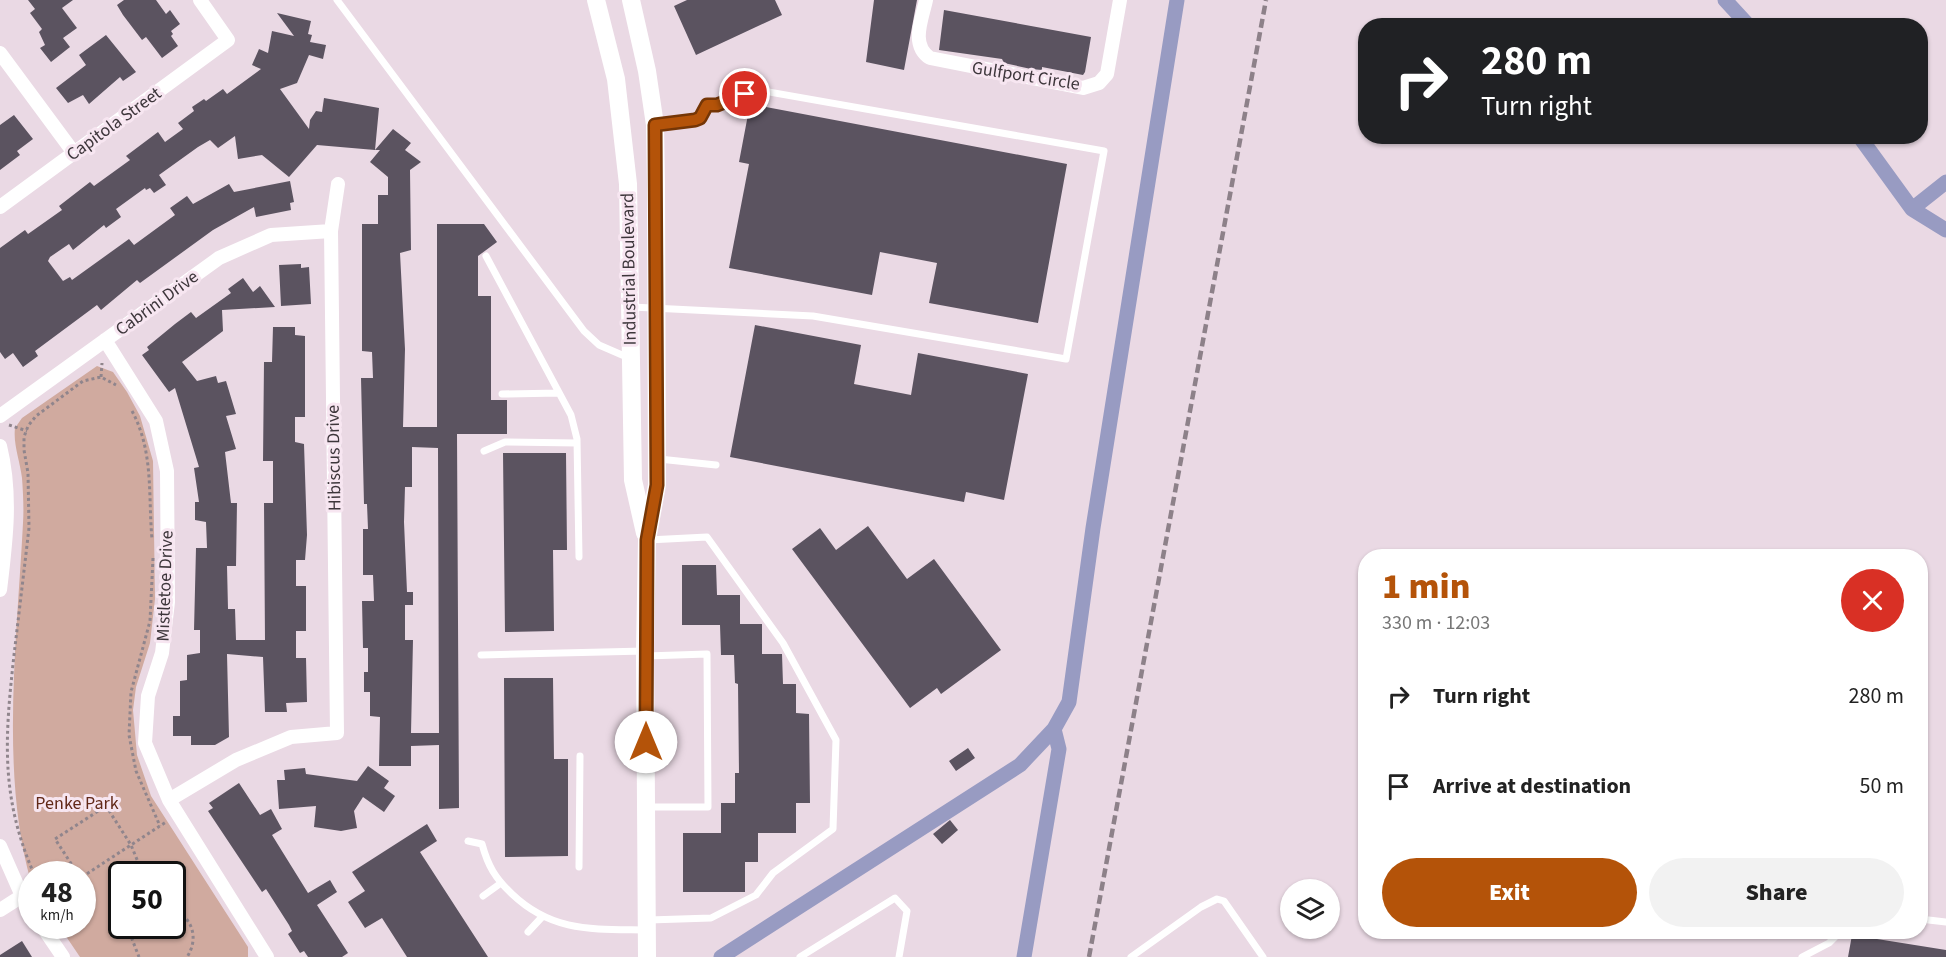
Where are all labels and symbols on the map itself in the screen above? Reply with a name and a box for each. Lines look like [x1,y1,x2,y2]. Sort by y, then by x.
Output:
street label: Gulfport Circle [970,55,1082,97]
pin [719,68,770,119]
street label: Capitola Street [61,81,167,167]
street label: Industrial Boulevard [615,193,643,345]
street label: Cabrini Drive [110,264,204,342]
street label: Hibiscus Drive [321,405,347,511]
street label: Mistletoe Drive [151,530,179,642]
position arrow [614,710,678,774]
park label: Penke Park [35,791,119,816]
speed limit sign: 50 [108,861,186,939]

